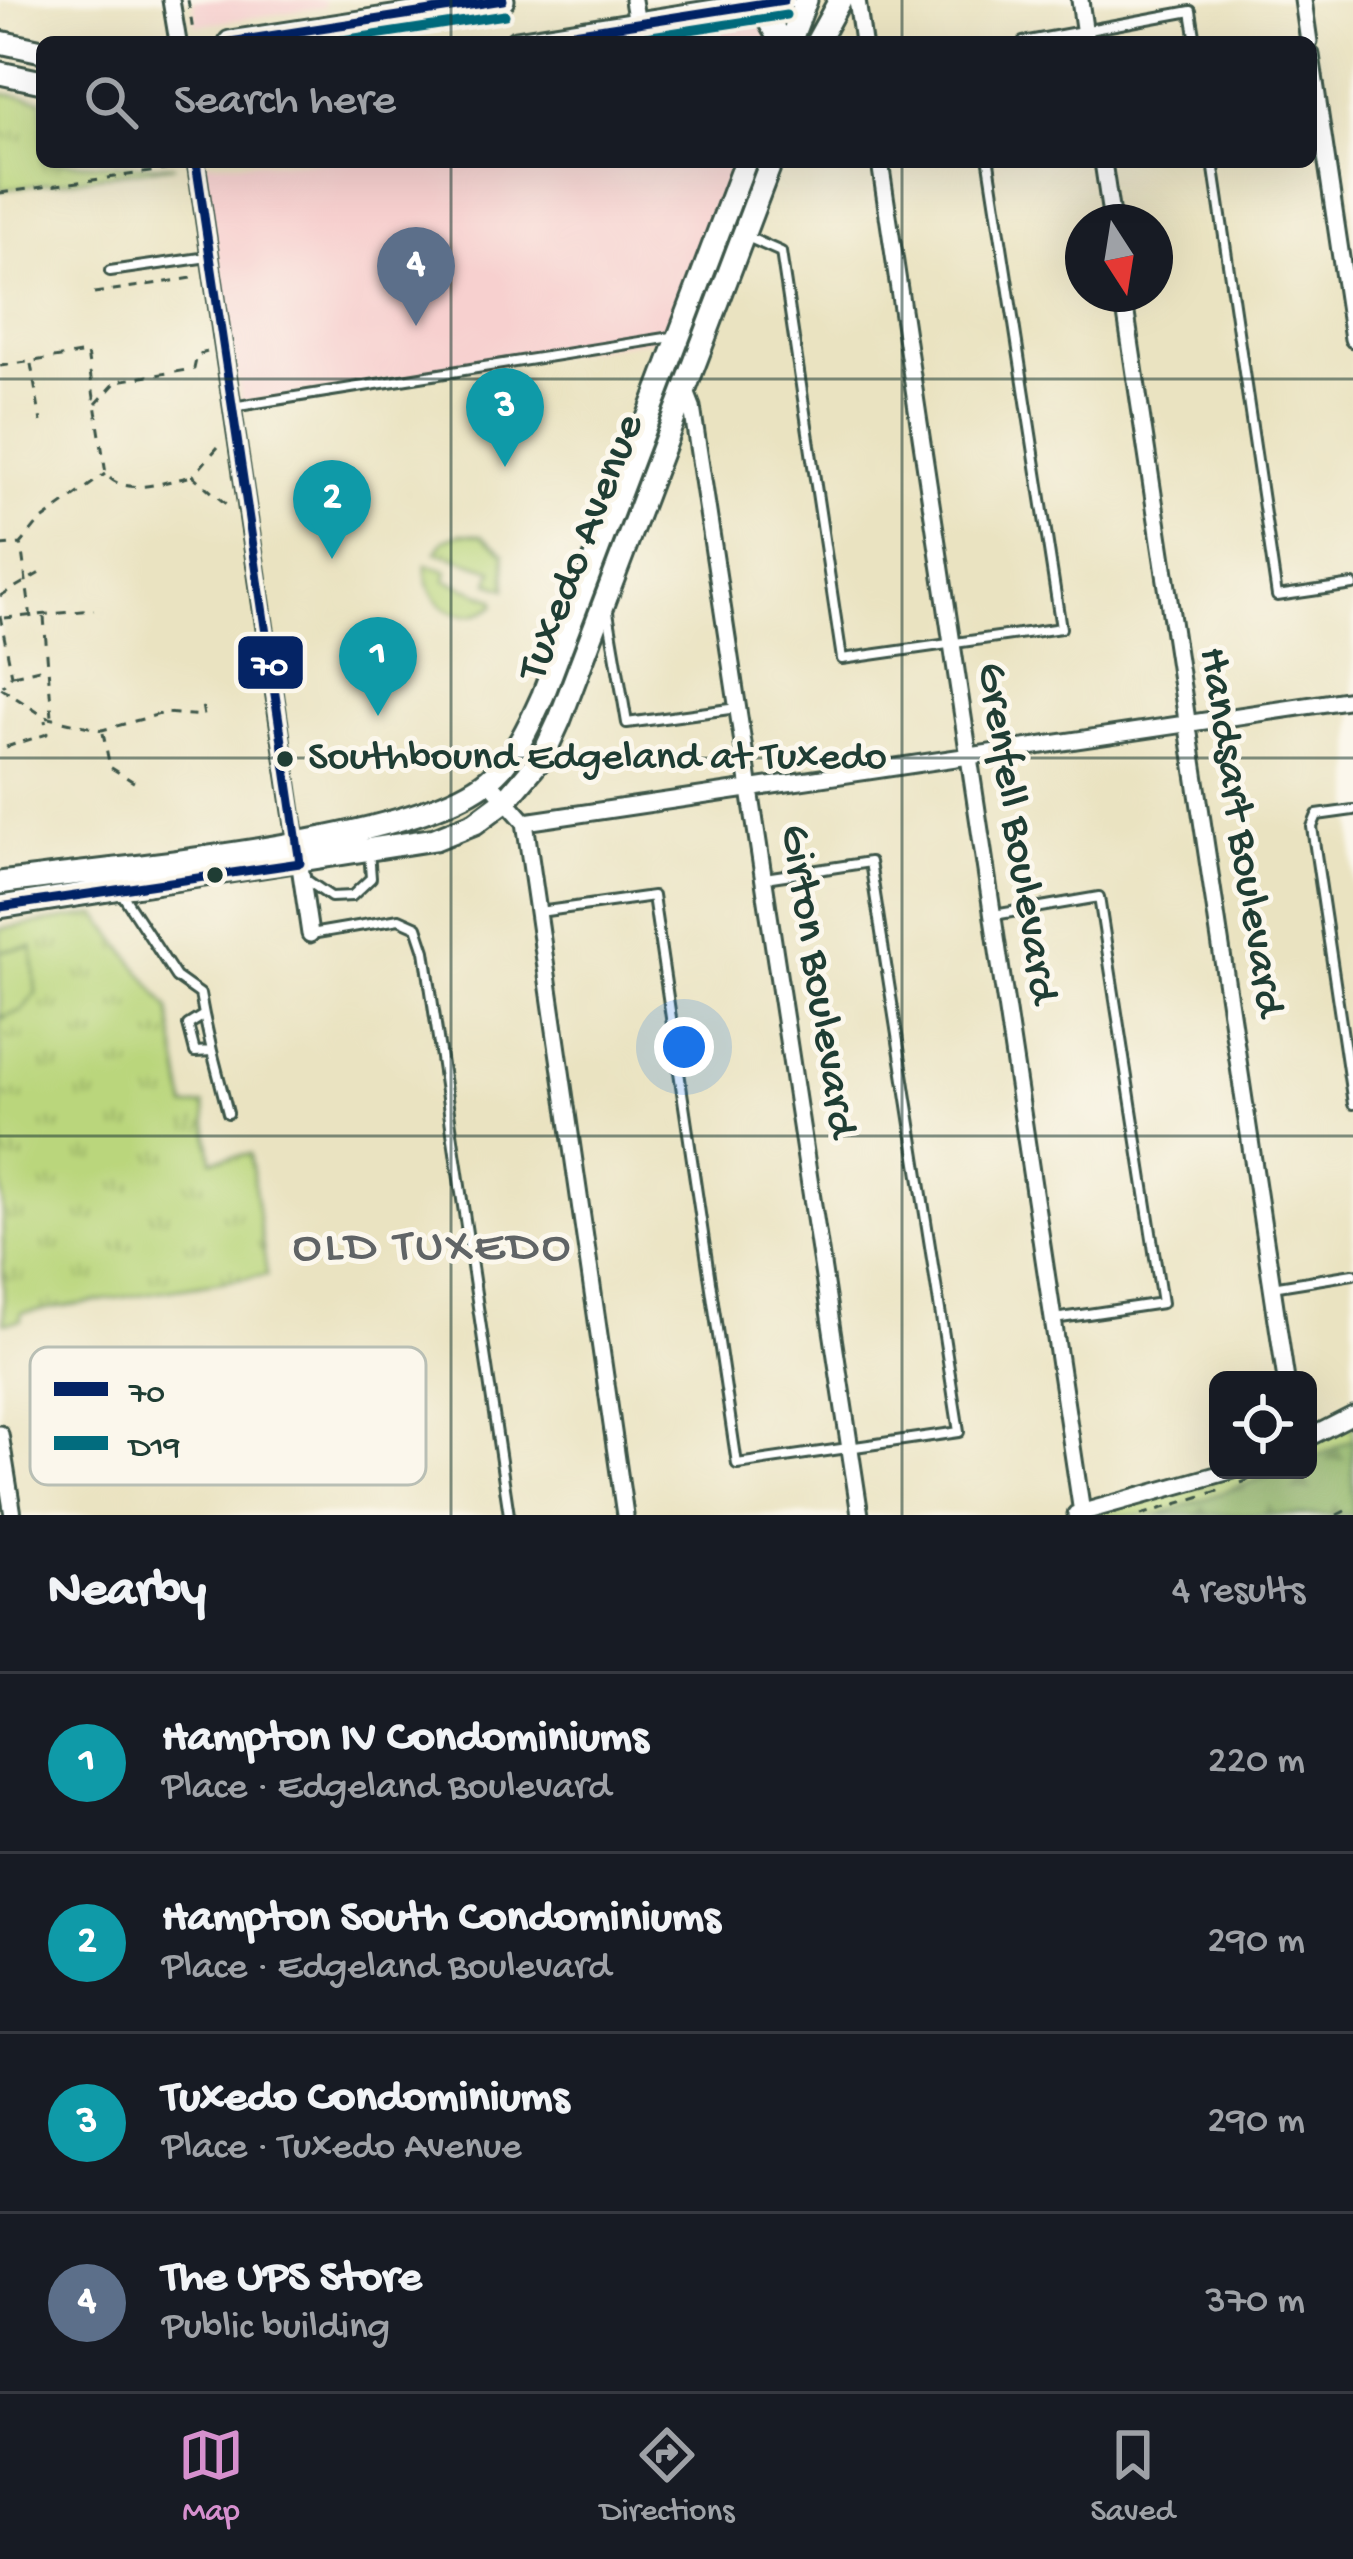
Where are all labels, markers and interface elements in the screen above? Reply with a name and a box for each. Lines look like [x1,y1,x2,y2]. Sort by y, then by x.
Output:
search box [36,36,1317,168]
icon: search [78,69,144,135]
text: Search here [174,76,396,129]
north arrow [1065,204,1173,312]
pin: 4 [377,227,455,326]
pin: 3 [466,368,544,467]
street label: Tuxedo Avenue [507,407,658,691]
pin: 2 [293,460,371,559]
pin: 1 [339,617,417,716]
line badge: 70 [236,634,305,691]
street label: Handsart Boulevard [1184,644,1295,1024]
text: 70 [250,649,288,687]
street label: Grenfell Boulevard [962,659,1069,1011]
place label: Southbound Edgeland at Tuxedo [308,735,887,784]
marker: Southbound Edgeland at Tuxedo [274,748,296,770]
street label: Girton Boulevard [765,821,867,1145]
unlabelled marker [204,864,226,886]
your location [654,1017,714,1077]
district label: OLD TUXEDO [293,1221,573,1278]
legend [30,1347,426,1485]
map controls [1209,1371,1317,1479]
button: locate [1209,1371,1317,1479]
text: 70 [128,1376,165,1414]
text: D19 [127,1430,180,1468]
text: Nearby [48,1563,206,1623]
text: 4 results [1172,1570,1305,1616]
text: Hampton IV Condominiums [162,1713,648,1766]
text: 1 [79,1740,95,1786]
text: 220 m [1208,1740,1305,1786]
text: Place · Edgeland Boulevard [162,1766,611,1812]
text: Hampton South Condominiums [162,1893,720,1946]
text: 2 [77,1920,97,1966]
text: 290 m [1207,1920,1305,1966]
text: Place · Edgeland Boulevard [162,1946,611,1992]
text: Tuxedo Condominiums [162,2073,569,2126]
text: 3 [77,2100,97,2146]
text: 290 m [1207,2100,1305,2146]
text: Place · Tuxedo Avenue [162,2126,521,2172]
text: The UPS Store [162,2253,421,2306]
text: 4 [78,2280,96,2326]
text: 370 m [1205,2280,1305,2326]
text: Public building [162,2306,390,2352]
tab: Map [178,2422,244,2532]
tab: Directions [600,2422,734,2532]
tab: Saved [1090,2422,1175,2532]

